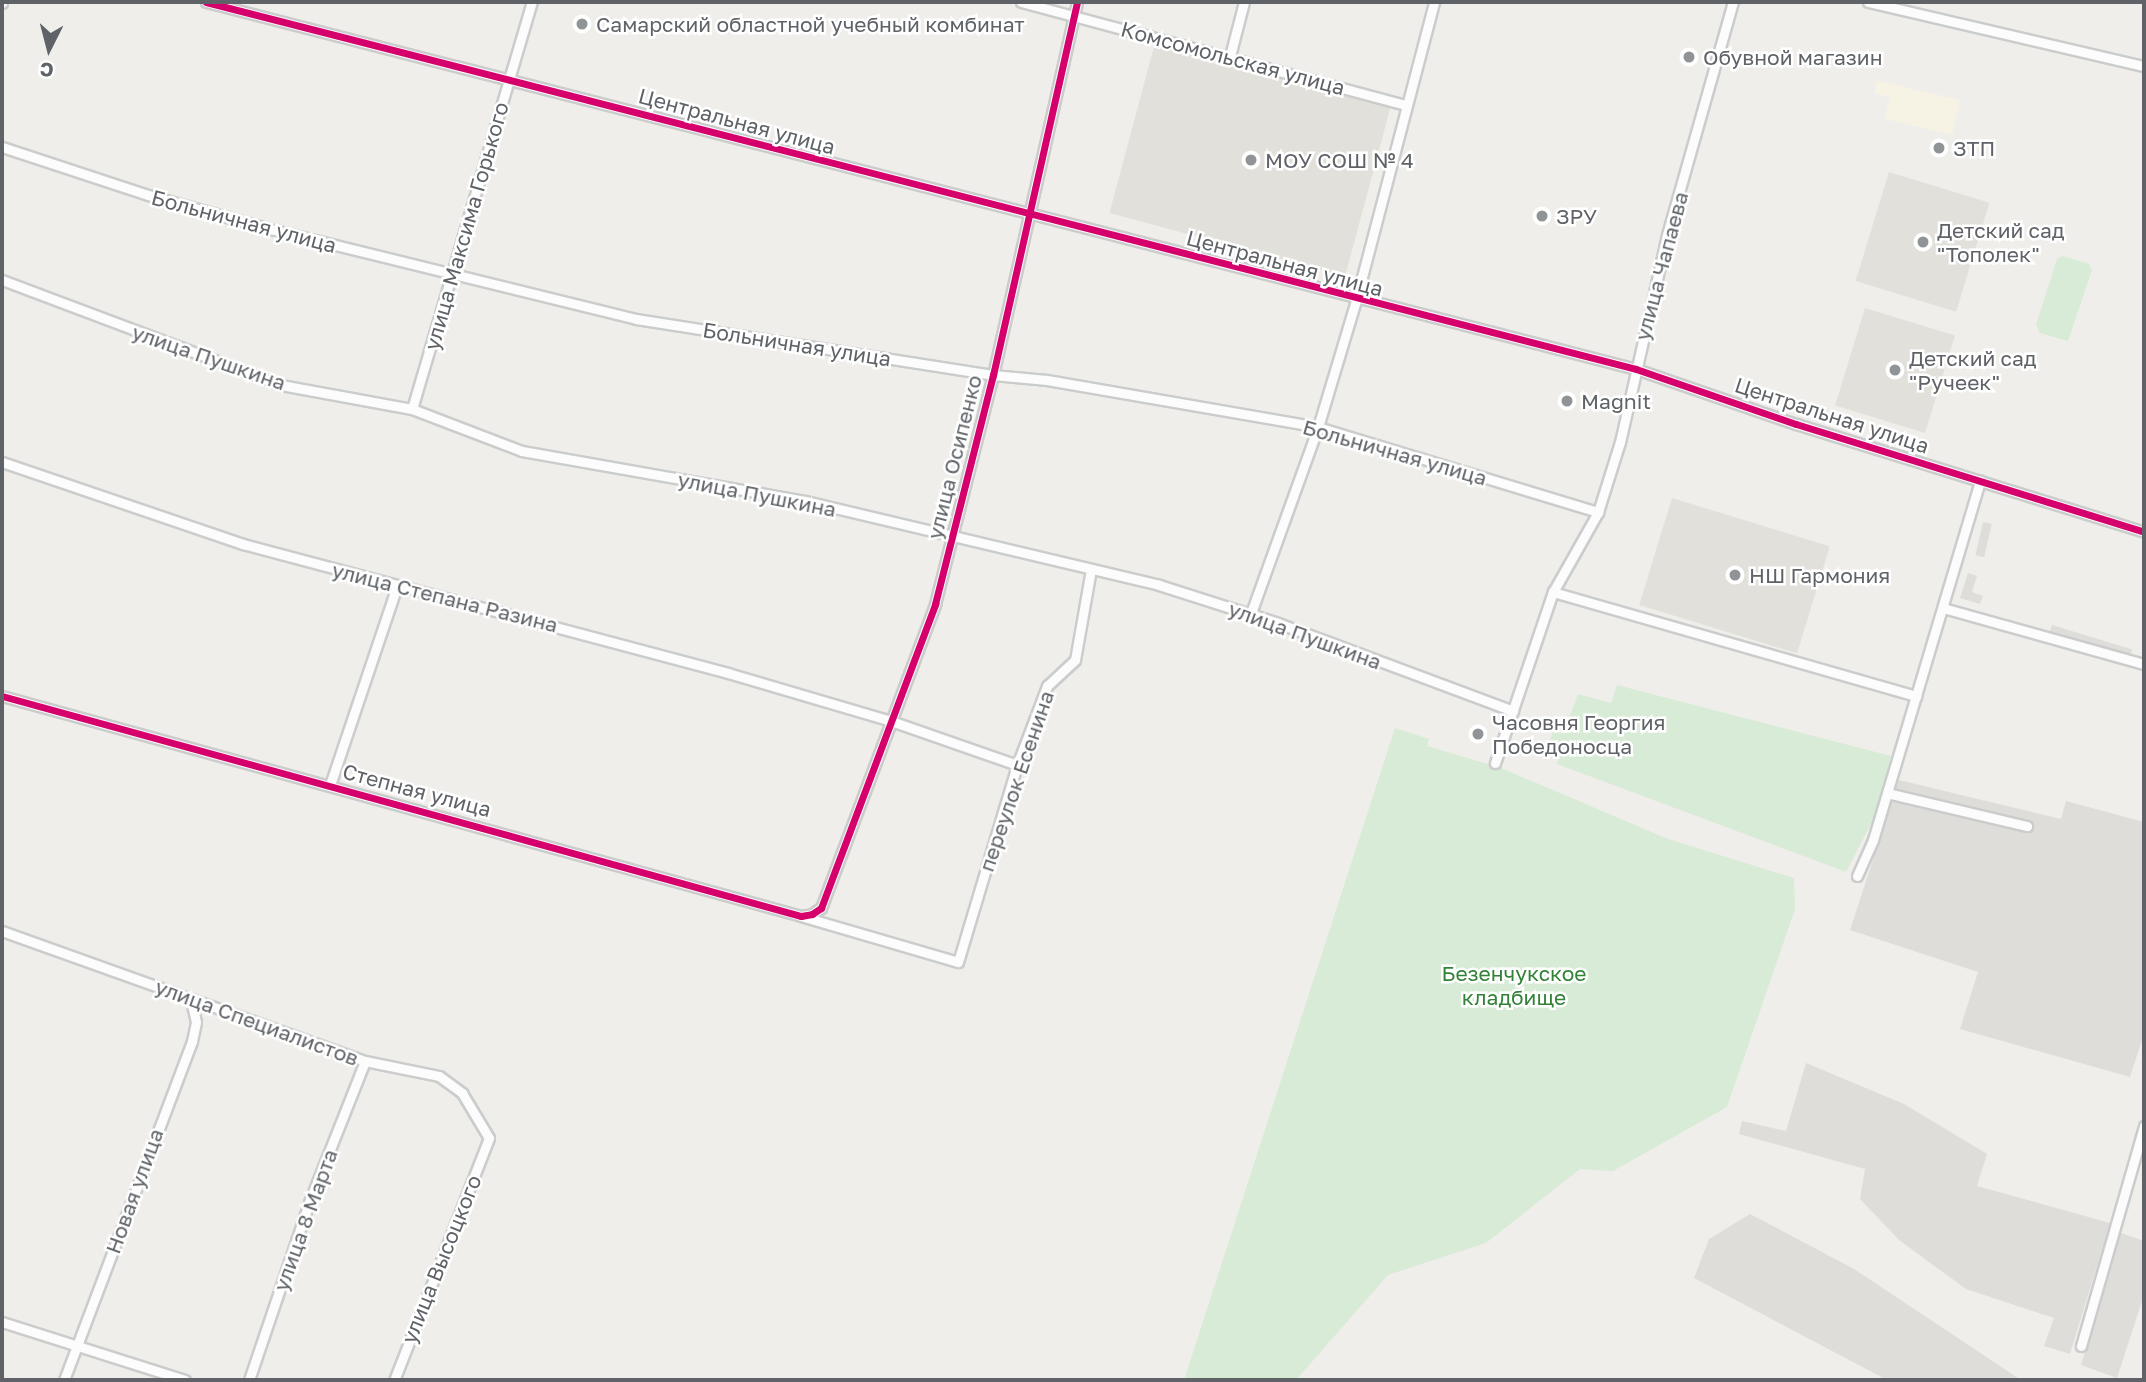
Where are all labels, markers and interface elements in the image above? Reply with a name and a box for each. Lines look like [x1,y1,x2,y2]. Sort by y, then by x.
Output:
place label: Самарский областной учебный комбинат [596,11,1025,37]
north arrow [14,14,84,84]
marker: Самарский областной учебный комбинат [574,16,590,32]
street label: Комсомольская улица [1118,16,1348,100]
place label: Обувной магазин [1703,44,1882,70]
marker: Обувной магазин [1681,49,1697,65]
text: С [39,58,55,83]
street label: Центральная улица [636,83,838,159]
street label: улица Максима Горького [418,99,514,353]
place label: ЗТП [1953,135,1995,161]
marker: ЗТП [1931,140,1947,156]
place label: МОУ СОШ № 4 [1265,147,1414,173]
marker: МОУ СОШ № 4 [1243,152,1259,168]
street label: Больничная улица [149,184,339,258]
street label: улица Чапаева [1629,189,1693,343]
place label: ЗРУ [1556,203,1597,229]
marker: ЗРУ [1534,208,1550,224]
place label: Детский сад "Тополек" [1937,217,2065,267]
street label: Центральная улица [1184,225,1386,301]
marker: Детский сад "Тополек" [1915,234,1931,250]
street label: Больничная улица [701,317,893,371]
street label: улица Пушкина [129,319,289,395]
place label: Детский сад "Ручеек" [1909,345,2037,395]
marker: Детский сад "Ручеек" [1887,362,1903,378]
street label: улица Осипенко [921,372,987,542]
street label: Центральная улица [1732,372,1932,458]
place label: Magnit [1581,388,1651,414]
marker: Magnit [1559,393,1575,409]
street label: Больничная улица [1300,414,1490,490]
street label: улица Пушкина [676,466,838,522]
street label: улица Степана Разина [329,557,561,637]
place label: НШ Гармония [1749,562,1890,588]
marker: НШ Гармония [1727,567,1743,583]
street label: улица Пушкина [1225,596,1385,674]
street label: переулок Есенина [973,687,1059,875]
place label: Часовня Георгия Победоносца [1492,709,1665,759]
marker: Часовня Георгия Победоносца [1470,726,1486,742]
street label: Степная улица [340,758,494,822]
park label: Безенчукское кладбище [1441,960,1587,1010]
street label: улица Специалистов [152,973,362,1071]
street label: Новая улица [100,1125,168,1257]
street label: улица 8 Марта [268,1146,342,1294]
street label: улица Высоцкого [396,1171,486,1347]

